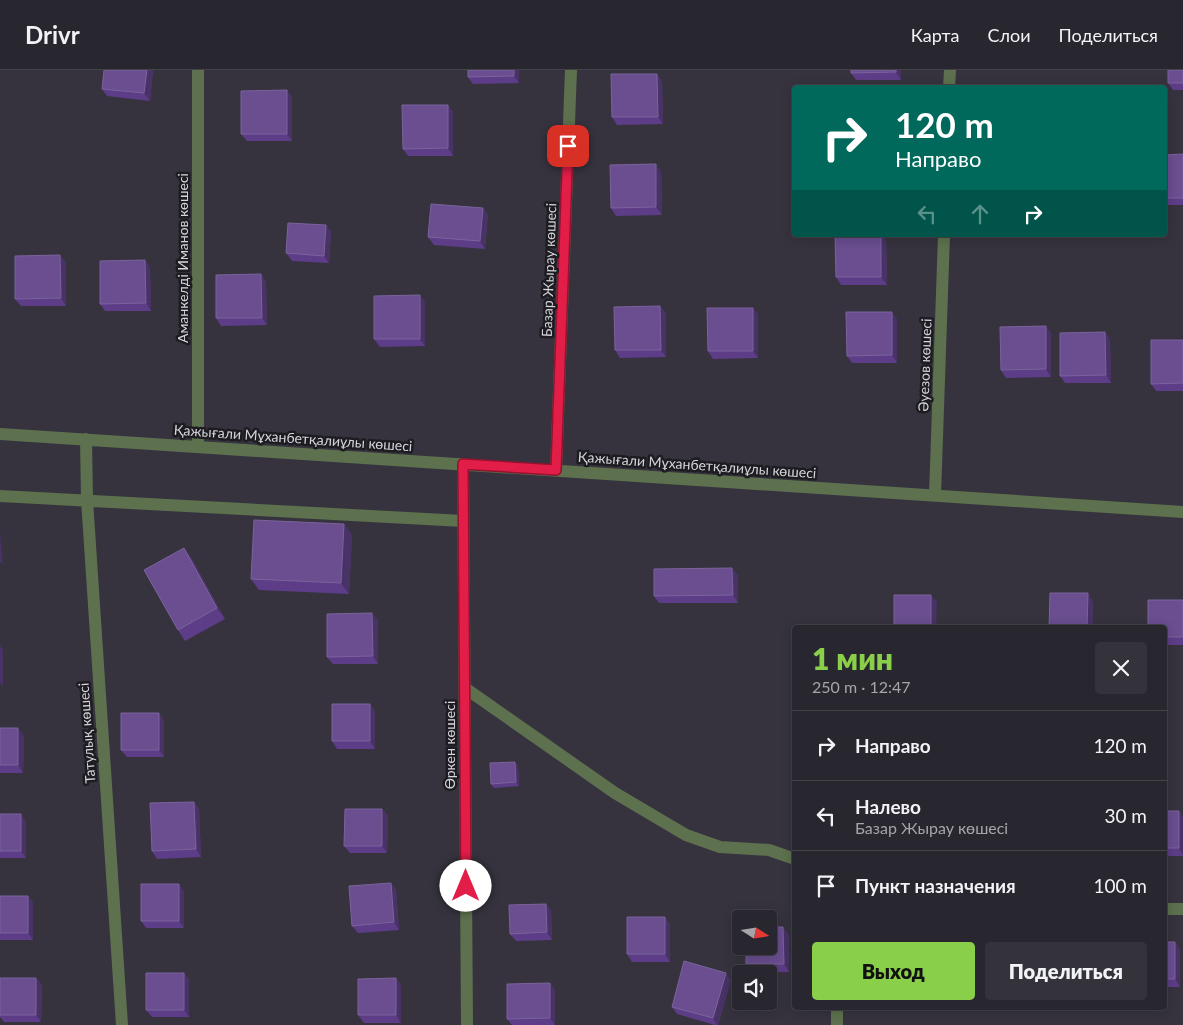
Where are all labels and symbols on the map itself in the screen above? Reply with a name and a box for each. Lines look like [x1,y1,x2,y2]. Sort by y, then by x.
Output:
pin [547,125,589,167]
street label: Аманкелді Иманов көшесі [174,173,191,343]
street label: Базар Жырау көшесі [538,203,559,337]
street label: Әуезов көшесі [914,318,935,412]
street label: Қажығали Мұханбетқалиұлы көшесі [173,421,413,454]
street label: Қажығали Мұханбетқалиұлы көшесі [577,448,817,481]
street label: Татулық көшесі [75,682,98,784]
street label: Өркен көшесі [441,701,458,789]
position arrow [439,859,491,911]
north arrow [732,910,778,955]

